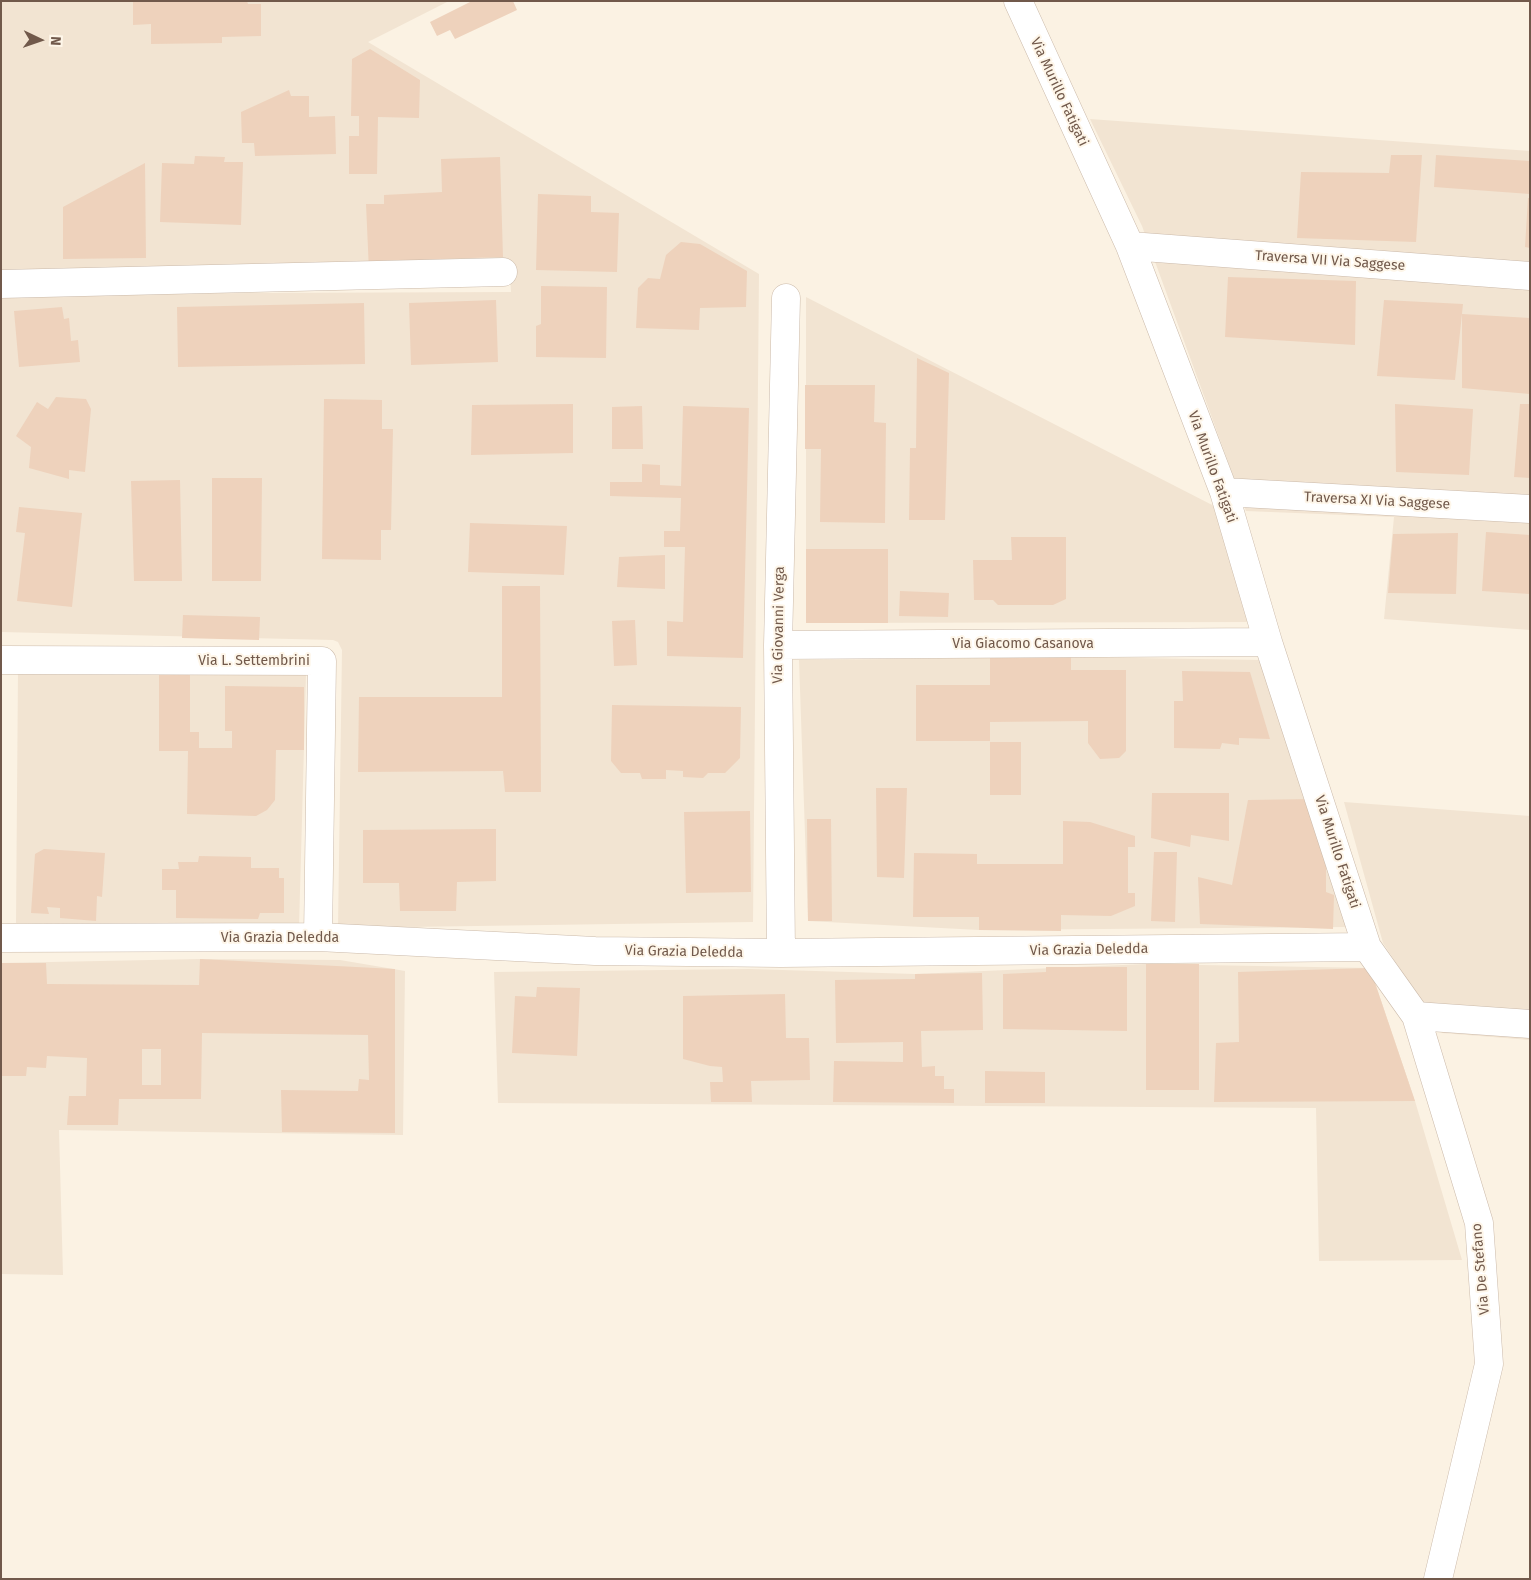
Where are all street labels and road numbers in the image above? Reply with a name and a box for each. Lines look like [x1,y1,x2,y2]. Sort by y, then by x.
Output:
street label: Via Murillo Fatigati [1027,35,1091,149]
street label: Traversa VII Via Saggese [1254,247,1406,275]
street label: Via Murillo Fatigati [1184,409,1240,525]
street label: Traversa XI Via Saggese [1304,489,1450,513]
street label: Via Giovanni Verga [770,566,788,684]
street label: Via Giacomo Casanova [952,636,1094,652]
street label: Via L. Settembrini [198,653,310,669]
street label: Via Murillo Fatigati [1311,793,1363,911]
street label: Via Grazia Deledda [221,930,339,946]
street label: Via Grazia Deledda [1030,941,1148,959]
street label: Via Grazia Deledda [625,943,743,961]
street label: Via De Stefano [1469,1222,1493,1316]

